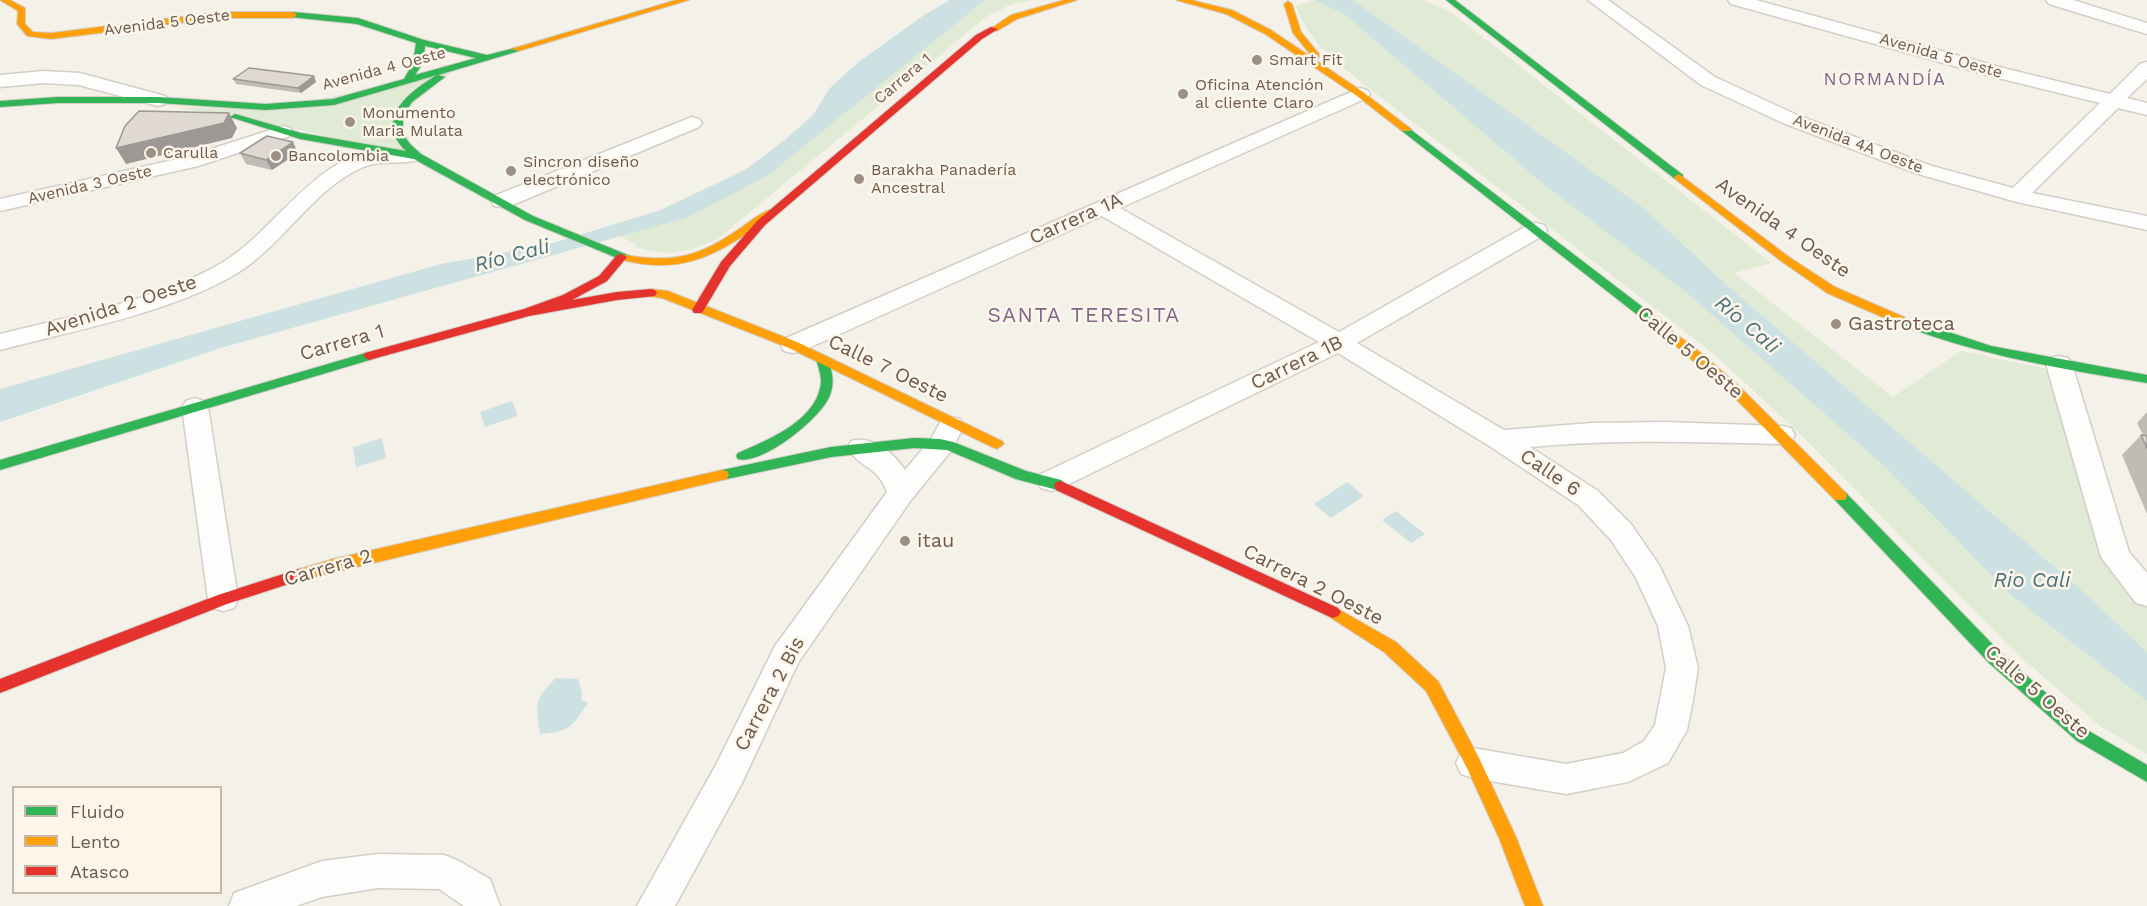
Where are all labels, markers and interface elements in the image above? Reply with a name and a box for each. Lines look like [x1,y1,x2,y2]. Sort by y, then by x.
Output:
street label: Avenida 5 Oeste [103,6,231,40]
street label: Avenida 5 Oeste [1877,29,2005,83]
street label: Avenida 4 Oeste [320,43,448,95]
street label: Carrera 1 [870,49,936,109]
place label: Smart Fit [1269,50,1342,70]
marker: Smart Fit [1250,53,1264,67]
district label: NORMANDÍA [1824,69,1946,91]
place label: Oficina Atención al cliente Claro [1195,75,1324,113]
marker: Oficina Atención al cliente Claro [1176,87,1190,101]
place label: Monumento Maria Mulata [362,103,463,141]
street label: Avenida 4A Oeste [1790,110,1926,178]
marker: Monumento Maria Mulata [343,115,357,129]
place label: Carulla [163,143,218,163]
marker: Carulla [144,146,158,160]
place label: Bancolombia [288,146,389,166]
marker: Bancolombia [269,149,283,163]
place label: Sincron diseño electrónico [523,152,639,190]
place label: Barakha Panadería Ancestral [871,160,1016,198]
street label: Avenida 3 Oeste [26,161,154,209]
marker: Sincron diseño electrónico [504,164,518,178]
marker: Barakha Panadería Ancestral [852,172,866,186]
street label: Avenida 4 Oeste [1711,173,1855,283]
street label: Carrera 1A [1026,188,1126,250]
water label: Río Cali [472,234,552,278]
street label: Avenida 2 Oeste [42,270,200,342]
water label: Río Cali [1709,291,1785,359]
street label: Calle 5 Oeste [1632,302,1748,404]
district label: SANTA TERESITA [987,303,1181,329]
place label: Gastroteca [1848,312,1955,336]
marker: Gastroteca [1829,317,1843,331]
street label: Carrera 1 [297,320,387,366]
street label: Calle 7 Oeste [824,330,952,408]
street label: Carrera 1B [1247,330,1347,396]
street label: Calle 6 [1515,444,1585,502]
place label: itau [917,529,954,553]
marker: itau [898,534,912,548]
street label: Carrera 2 Oeste [1239,539,1387,631]
street label: Carrera 2 [281,544,375,592]
water label: Rio Cali [1993,568,2071,594]
street label: Carrera 2 Bis [730,633,810,755]
street label: Calle 5 Oeste [1980,640,2094,744]
legend [12,786,222,894]
text: Fluido [70,801,124,822]
text: Lento [70,831,120,852]
text: Atasco [70,861,129,882]

